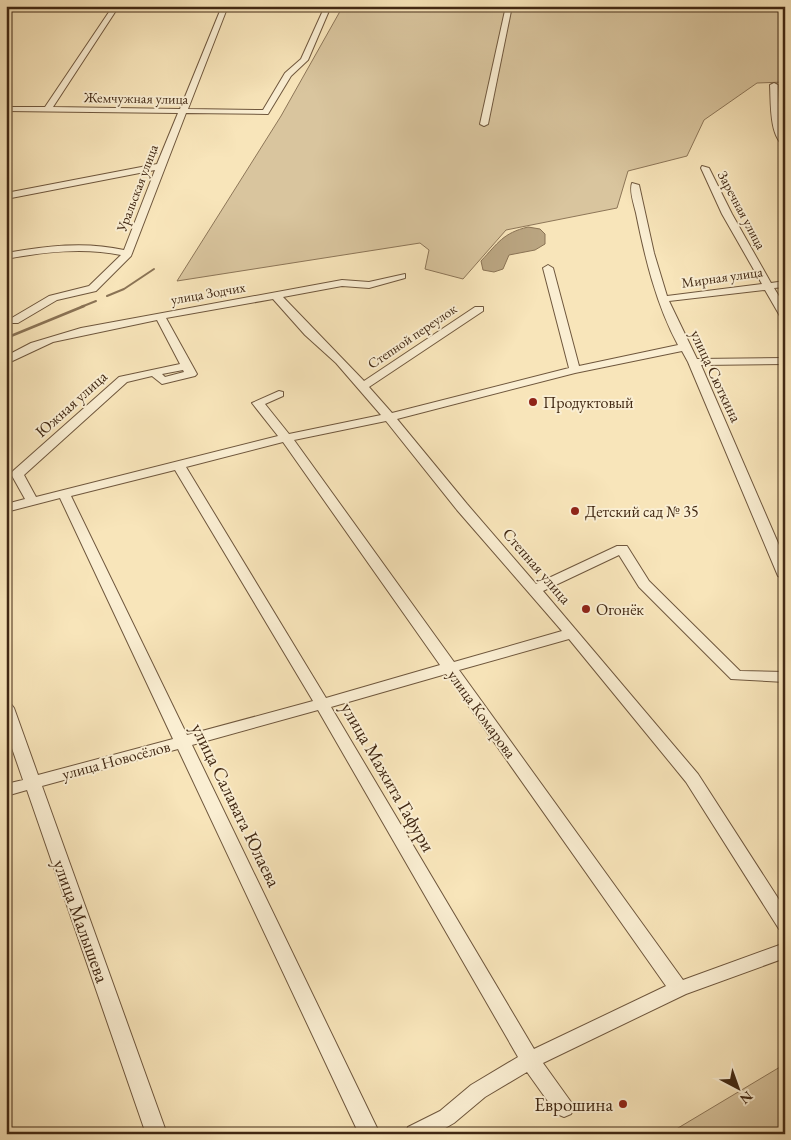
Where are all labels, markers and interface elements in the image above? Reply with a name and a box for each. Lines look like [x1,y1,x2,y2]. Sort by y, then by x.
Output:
street label: Жемчужная улица [83,88,189,108]
street label: Уральская улица [112,141,162,235]
street label: Заречная улица [714,168,770,253]
street label: Мирная улица [680,262,764,292]
street label: улица Зодчих [169,278,247,308]
street label: Степной переулок [364,299,460,373]
street label: улица Сюткина [685,326,747,426]
street label: Южная улица [30,366,112,442]
place label: Продуктовый [543,392,634,413]
marker: Продуктовый [527,396,539,408]
place label: Детский сад № 35 [585,501,699,522]
marker: Детский сад № 35 [569,505,581,517]
street label: Степная улица [498,523,576,609]
place label: Огонёк [596,599,644,620]
marker: Огонёк [580,603,592,615]
street label: улица Комарова [443,666,522,763]
street label: улица Мажита Гафури [335,698,441,856]
street label: улица Салавата Юлаева [185,719,287,892]
street label: улица Новосёлов [60,735,173,785]
street label: улица Малышева [47,856,115,986]
north arrow [714,1062,764,1112]
text: N [736,1087,757,1109]
place label: Еврошина [534,1092,613,1117]
marker: Еврошина [617,1098,629,1110]

